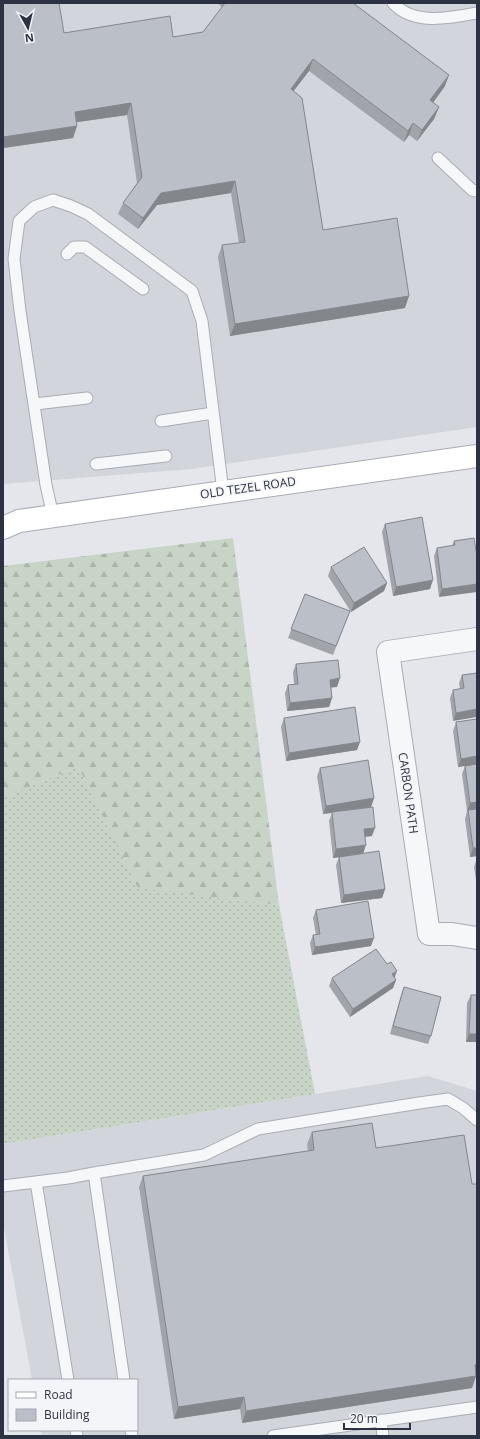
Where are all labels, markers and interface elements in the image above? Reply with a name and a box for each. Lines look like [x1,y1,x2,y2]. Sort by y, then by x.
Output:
north arrow [8,8,48,48]
text: N [24,30,35,46]
street label: OLD TEZEL ROAD [199,472,297,503]
street label: CARBON PATH [394,751,423,835]
legend [8,1379,138,1431]
text: Road [44,1386,73,1403]
scale bar [344,1405,410,1431]
text: Building [44,1406,90,1423]
text: 20 m [350,1410,378,1427]

